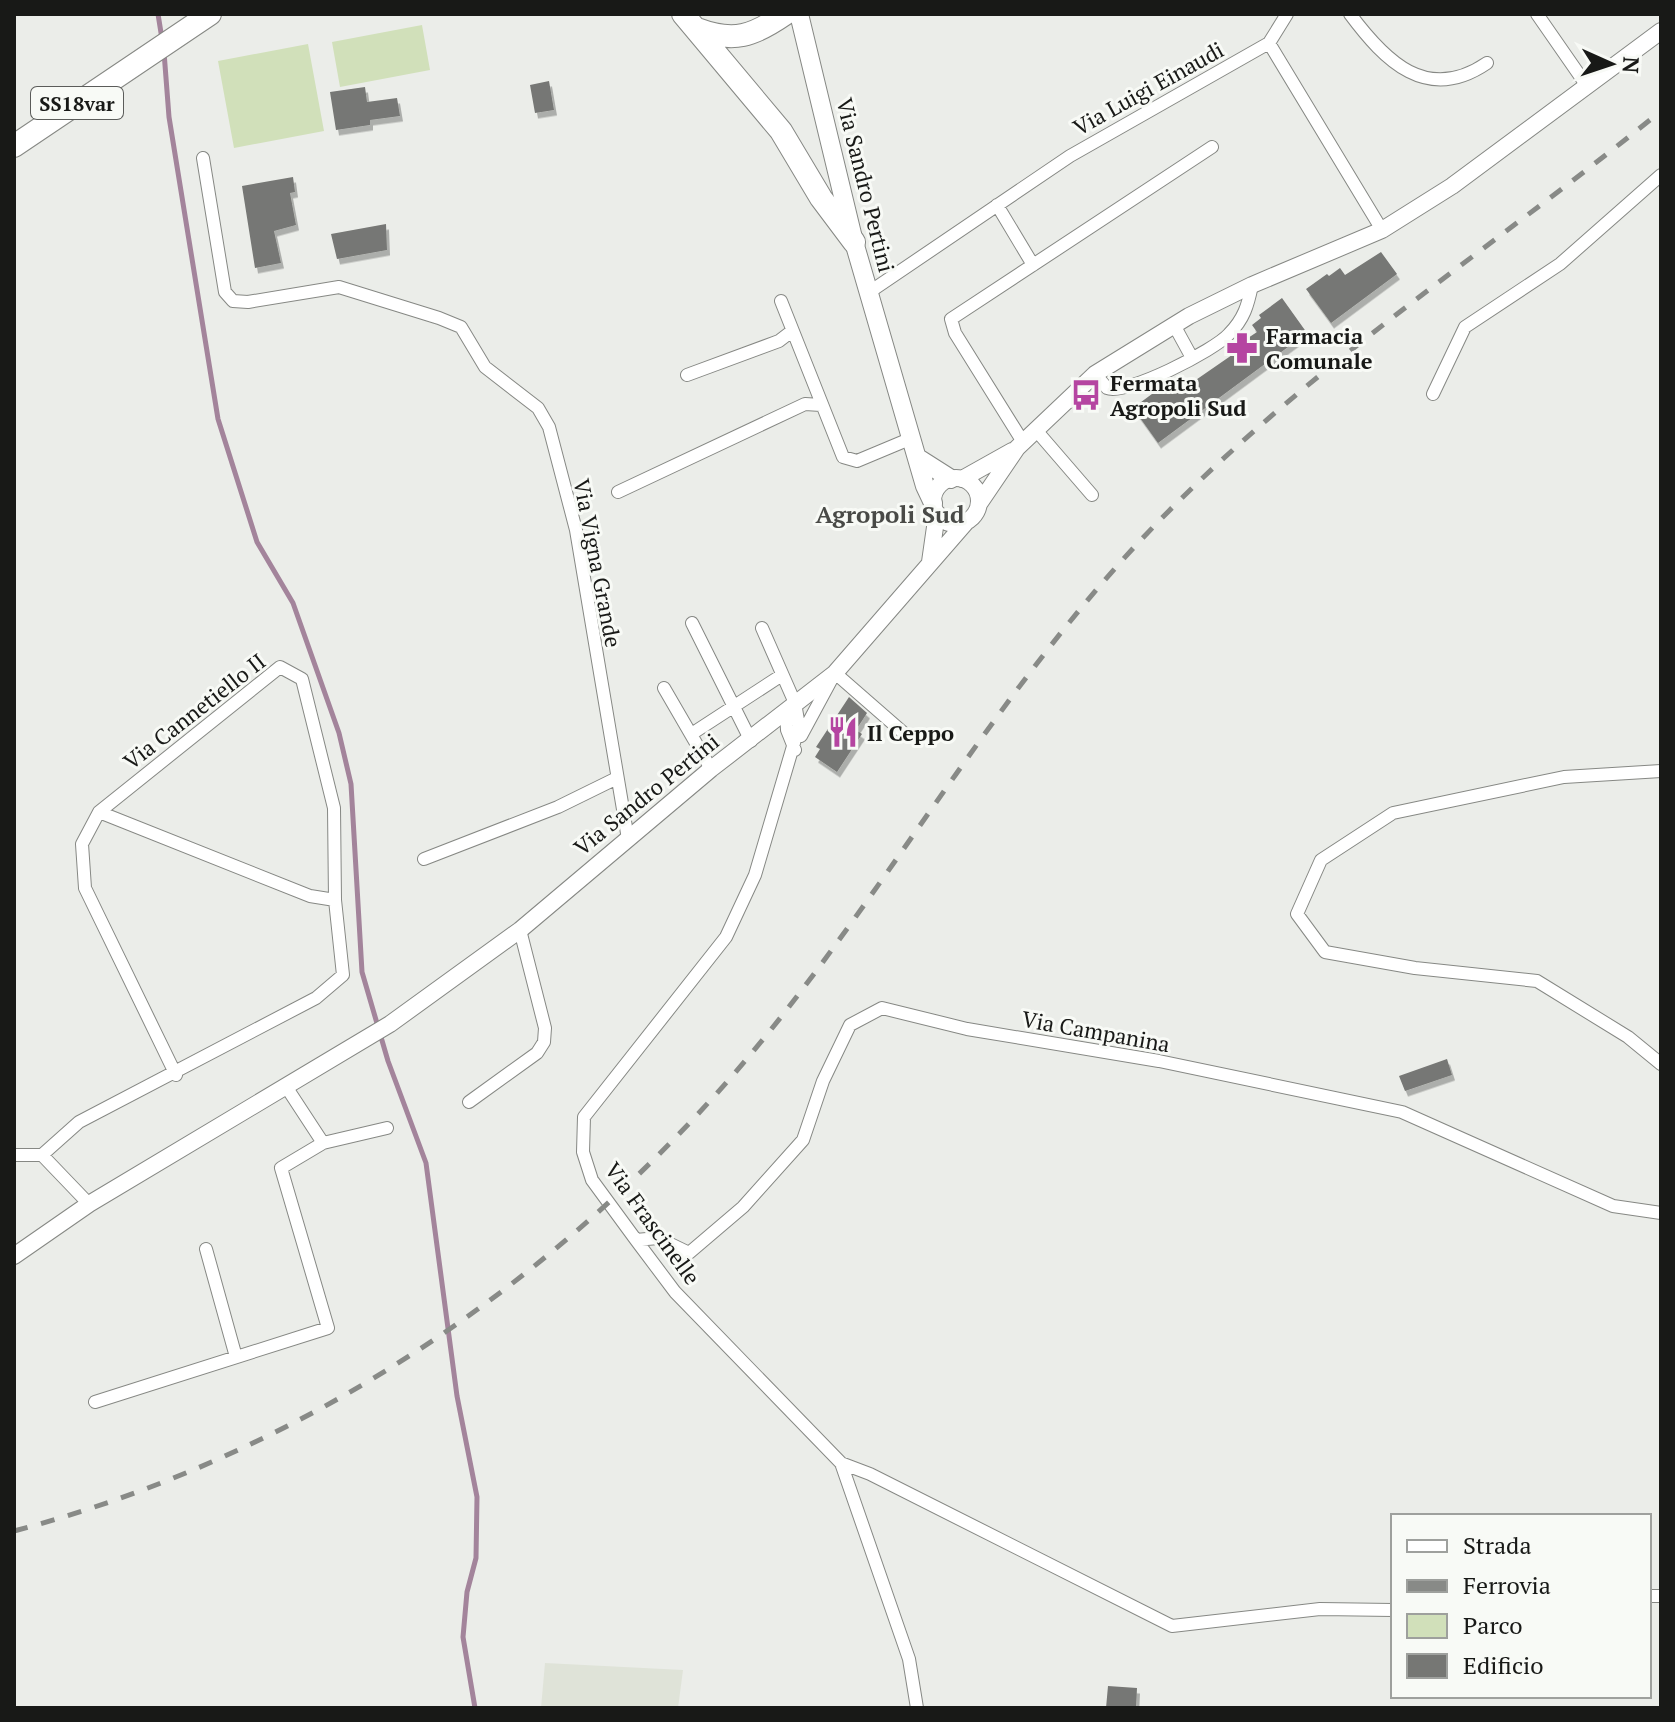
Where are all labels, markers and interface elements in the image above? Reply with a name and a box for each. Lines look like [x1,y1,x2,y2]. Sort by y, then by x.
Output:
north arrow [1571,24,1651,104]
street label: Via Luigi Einaudi [1067,35,1229,141]
text: N [1617,56,1646,74]
road number: SS18var [31,87,123,119]
street label: Via Sandro Pertini [830,95,902,275]
place label: Farmacia Comunale [1266,321,1373,375]
pharmacy icon: Farmacia Comunale [1225,331,1259,365]
place label: Fermata Agropoli Sud [1110,368,1246,422]
bus stop icon: Fermata Agropoli Sud [1069,378,1103,412]
street label: Via Vigna Grande [567,476,629,650]
district label: Agropoli Sud [816,498,965,530]
street label: Via Cannetiello II [117,646,271,776]
restaurant icon: Il Ceppo [826,715,860,749]
place label: Il Ceppo [867,718,954,747]
street label: Via Sandro Pertini [567,726,725,862]
street label: Via Campanina [1020,1004,1172,1058]
street label: Via Frascinelle [599,1156,707,1290]
legend [1391,1514,1651,1698]
text: Strada [1463,1529,1532,1561]
text: Ferrovia [1463,1569,1551,1601]
text: Parco [1463,1609,1523,1641]
text: Edificio [1463,1649,1544,1681]

